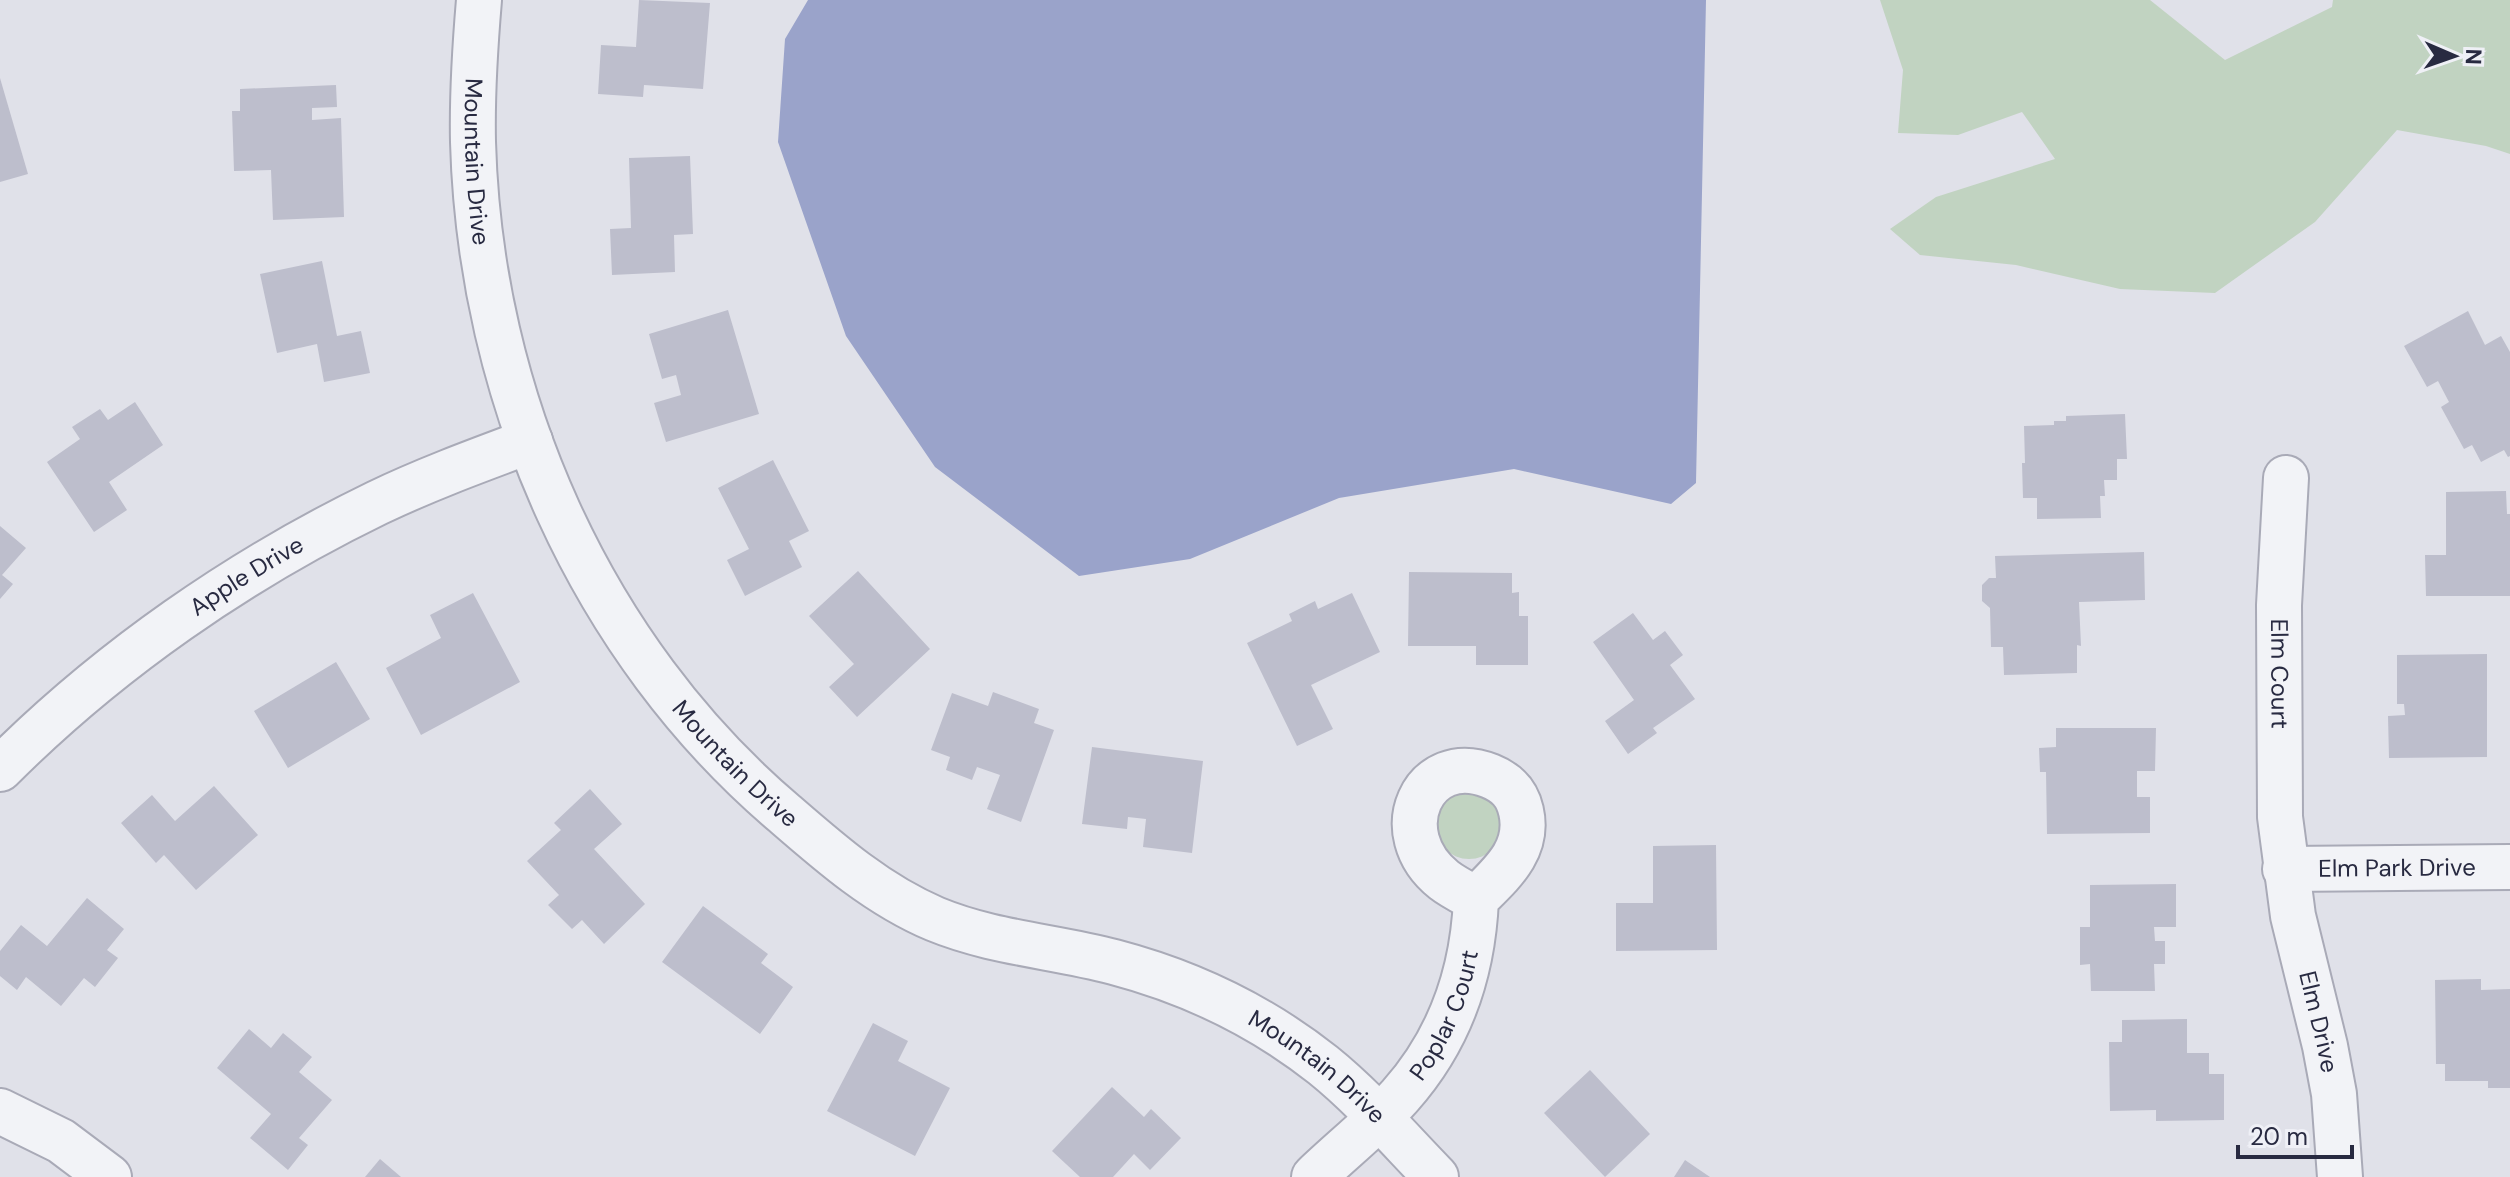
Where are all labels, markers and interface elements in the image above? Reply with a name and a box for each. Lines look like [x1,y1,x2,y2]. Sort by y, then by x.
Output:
north arrow [2414,16,2494,96]
text: N [2459,48,2488,65]
street label: Mountain Drive [458,78,497,247]
street label: Apple Drive [183,529,309,622]
street label: Elm Court [2264,619,2296,729]
street label: Mountain Drive [666,693,805,834]
street label: Elm Park Drive [2318,851,2476,884]
street label: Poplar Court [1402,947,1485,1086]
street label: Elm Drive [2292,968,2346,1075]
street label: Mountain Drive [1243,1003,1393,1130]
scale bar [2238,1109,2352,1159]
text: 20 m [2250,1121,2308,1152]

